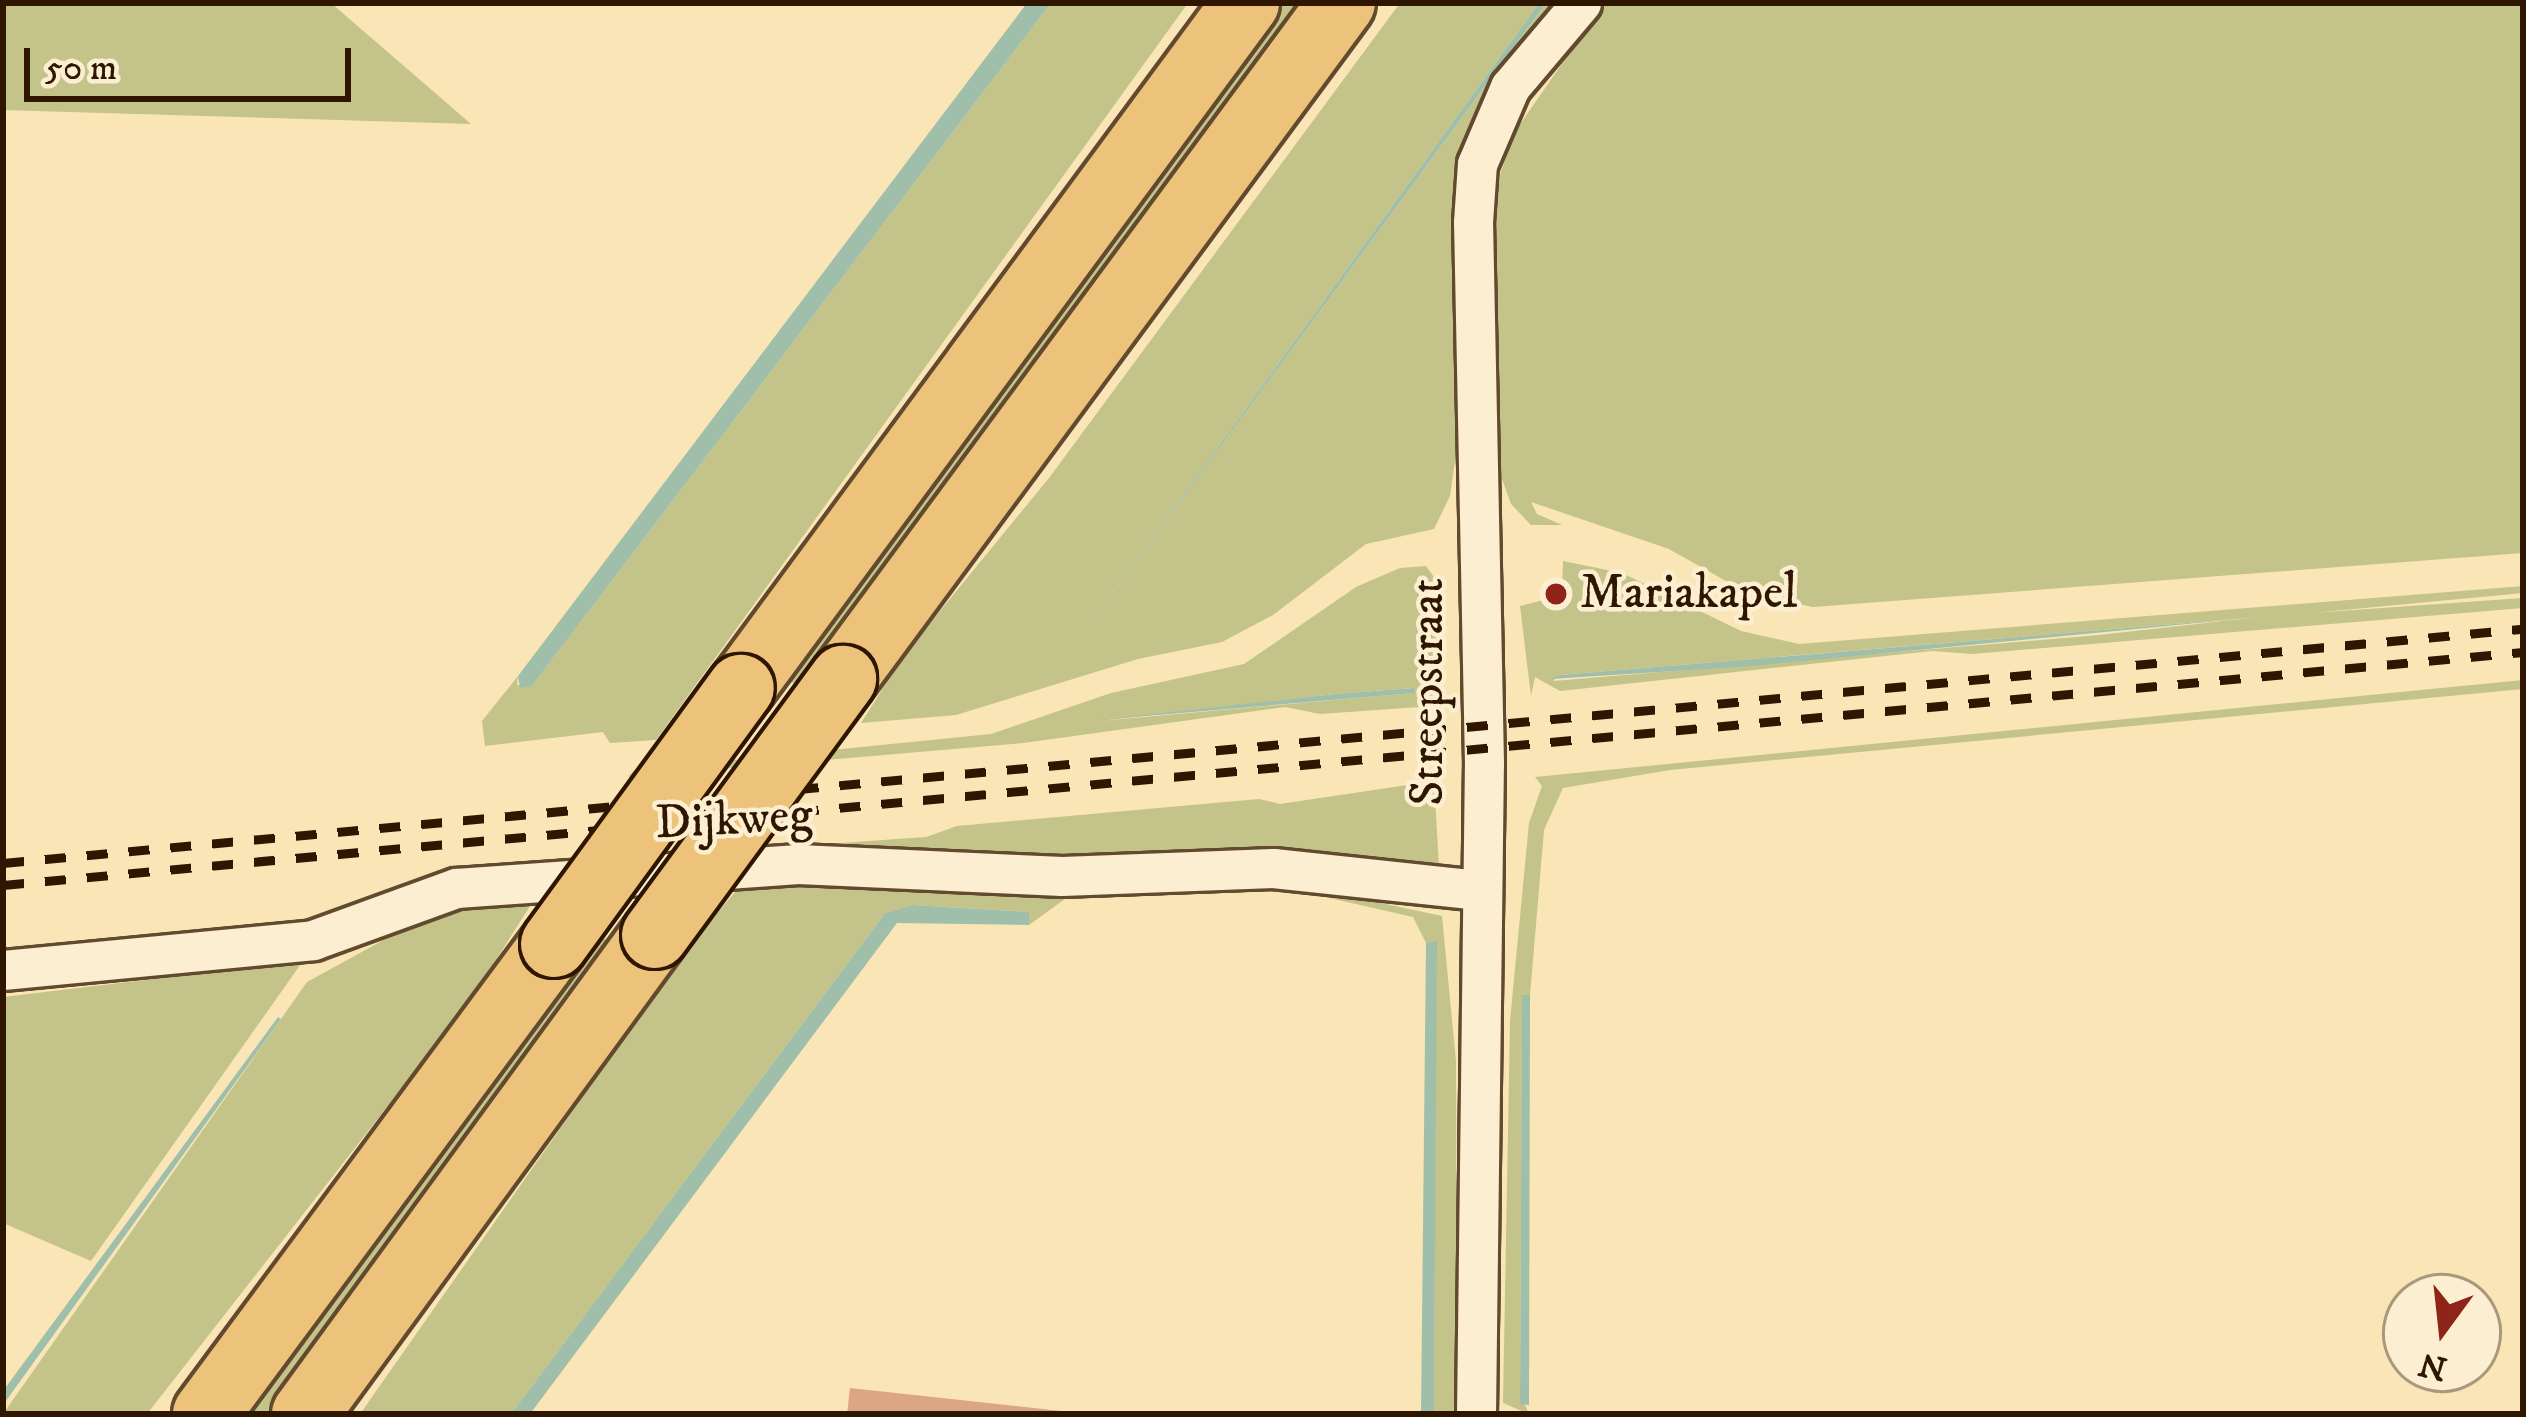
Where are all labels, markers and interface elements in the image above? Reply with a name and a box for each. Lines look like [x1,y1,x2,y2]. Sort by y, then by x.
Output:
scale bar [30,24,357,98]
text: 50 m [45,46,117,91]
place label: Mariakapel [1580,565,1797,623]
street label: Streepstraat [1400,578,1458,806]
marker: Mariakapel [1543,581,1569,607]
street label: Dijkweg [654,787,814,853]
north arrow [2382,1273,2502,1393]
text: N [2415,1342,2452,1389]

